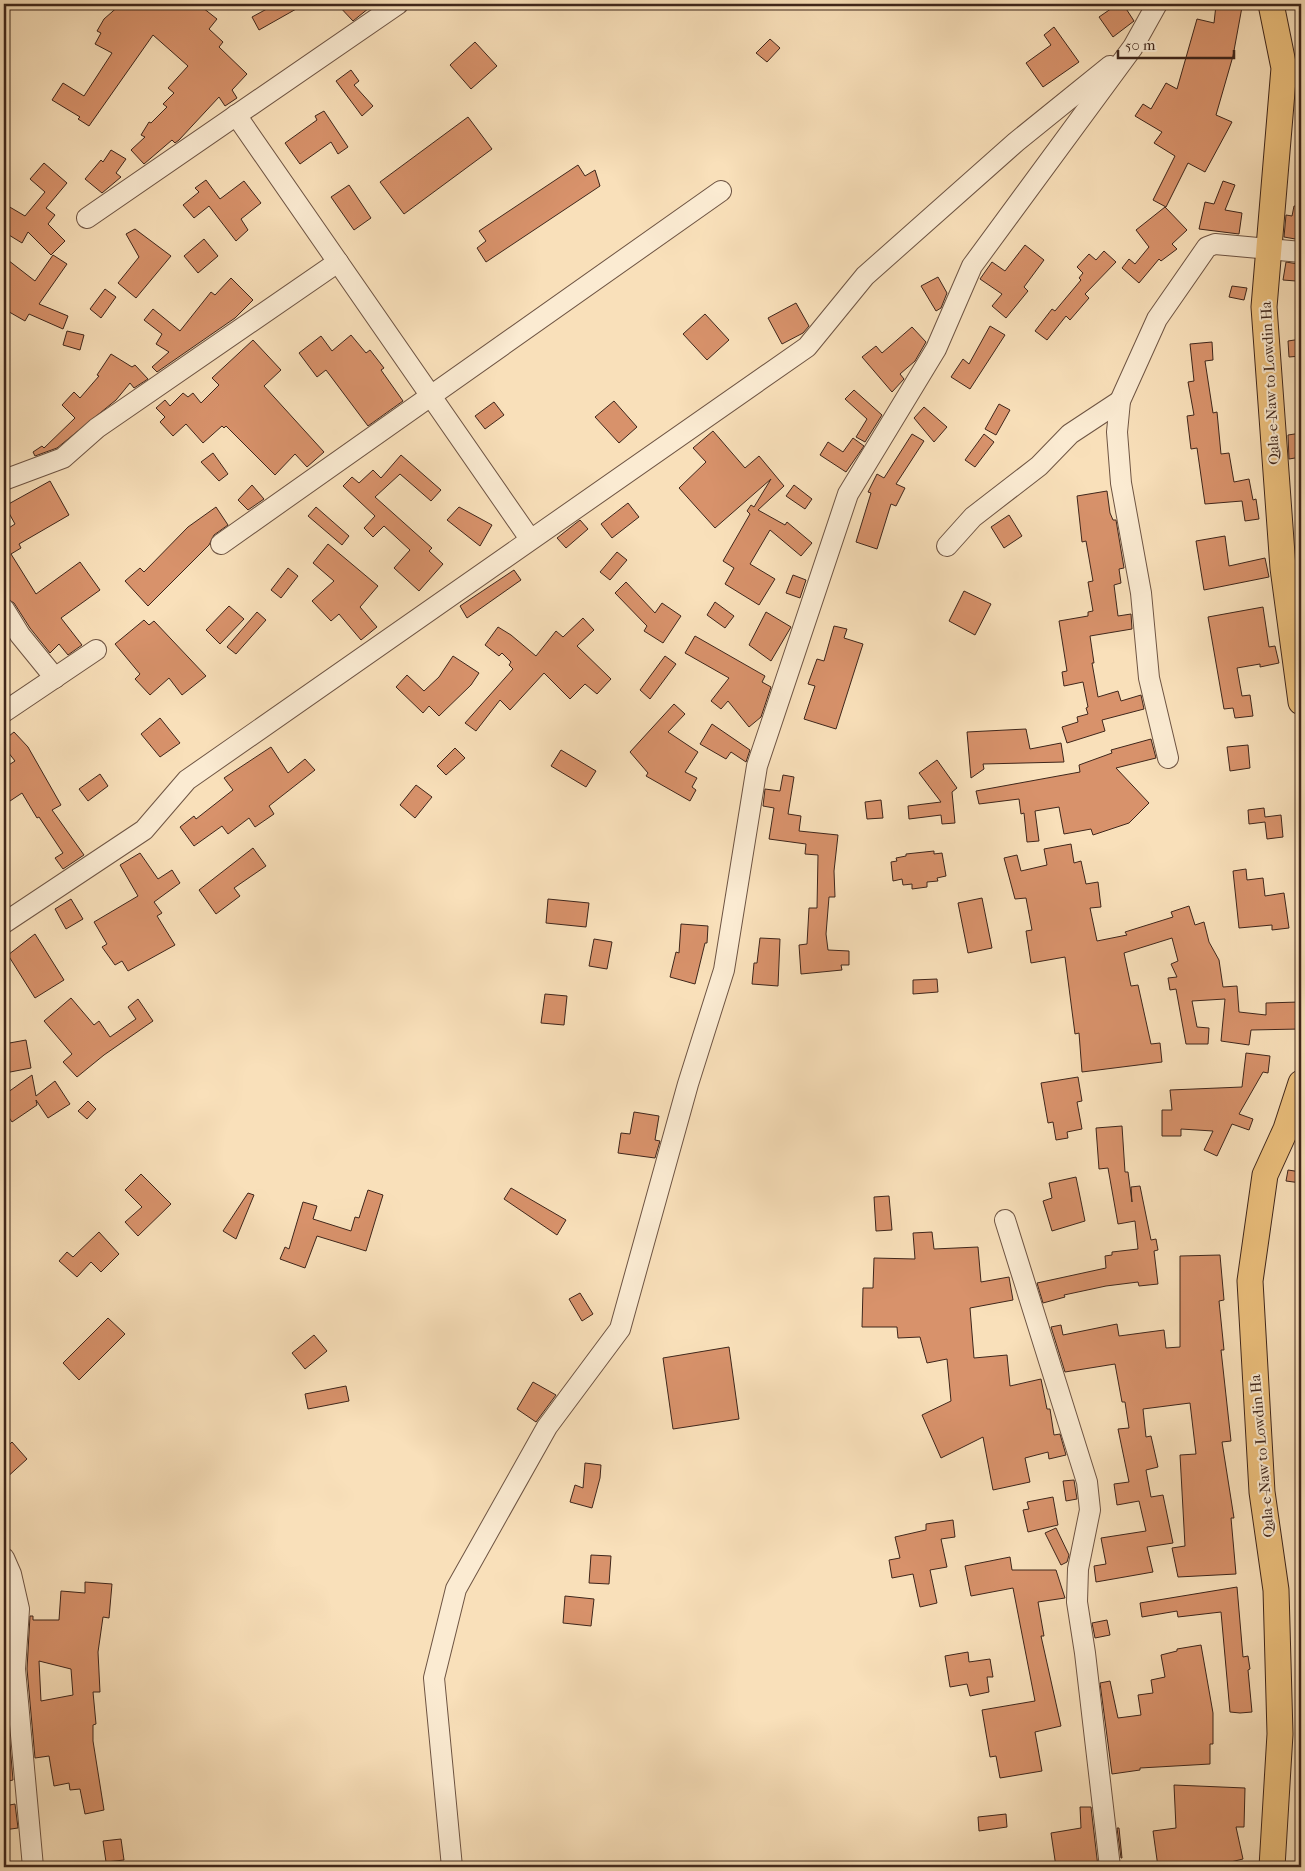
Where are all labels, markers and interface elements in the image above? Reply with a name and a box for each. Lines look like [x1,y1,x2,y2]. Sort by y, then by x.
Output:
scale bar [1118,28,1234,60]
text: 50 m [1125,36,1156,54]
street label: Qala-e-Naw to Lowdin Ha [1257,300,1283,465]
street label: Qala-e-Naw to Lowdin Ha [1246,1373,1278,1538]

